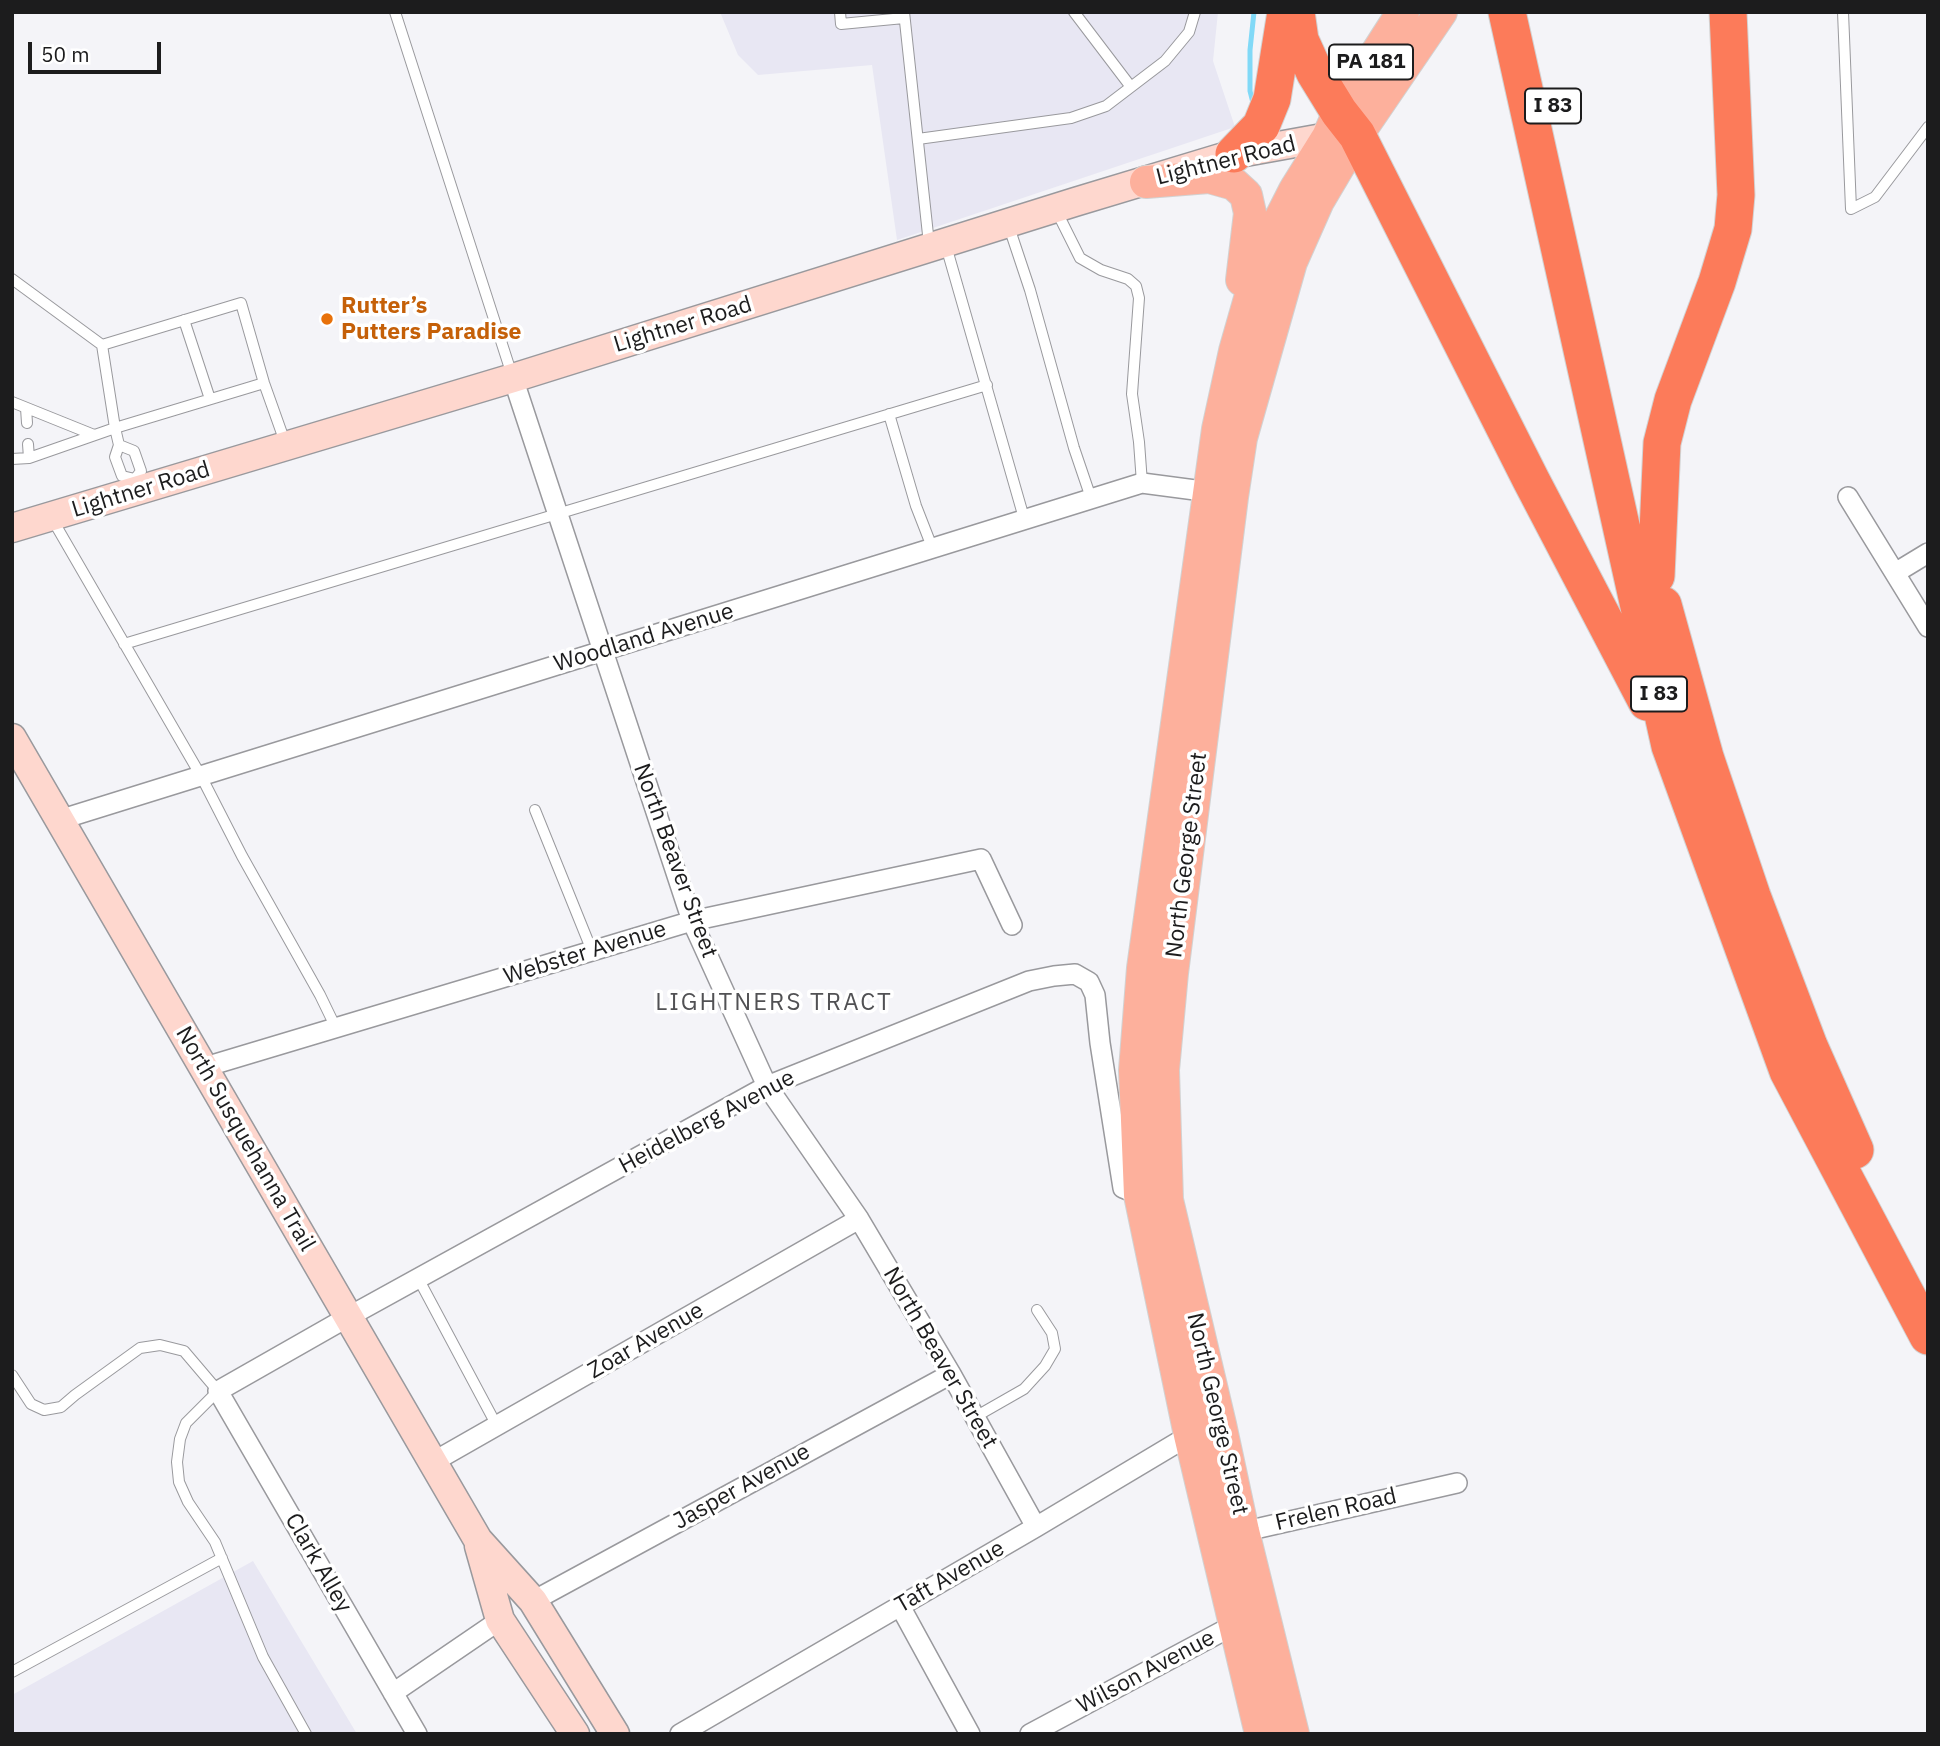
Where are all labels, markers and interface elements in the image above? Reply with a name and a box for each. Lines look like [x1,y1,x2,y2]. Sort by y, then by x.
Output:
scale bar [32,28,164,72]
text: 50 m [41,40,90,68]
road number: PA 181 [1329,44,1413,80]
road number: I 83 [1525,88,1581,124]
street label: Lightner Road [1153,130,1299,192]
street label: Lightner Road [611,291,755,359]
place label: Rutter’s Putters Paradise [341,292,521,346]
marker: Rutter’s Putters Paradise [319,311,335,327]
street label: Lightner Road [69,456,213,524]
street label: Woodland Avenue [551,598,737,678]
road number: I 83 [1631,676,1687,712]
street label: North George Street [1161,751,1213,959]
street label: North Beaver Street [627,760,723,962]
street label: Webster Avenue [500,915,670,991]
district label: LIGHTNERS TRACT [657,989,891,1017]
street label: North Susquehanna Trail [169,1022,321,1256]
street label: Heidelberg Avenue [614,1064,800,1180]
street label: North Beaver Street [877,1262,1003,1454]
street label: Zoar Avenue [583,1297,709,1385]
street label: North George Street [1180,1310,1254,1518]
street label: Jasper Avenue [669,1438,815,1536]
street label: Frelen Road [1273,1483,1399,1537]
street label: Clark Alley [279,1508,357,1618]
street label: Taft Avenue [890,1535,1010,1619]
street label: Wilson Avenue [1072,1624,1220,1720]

